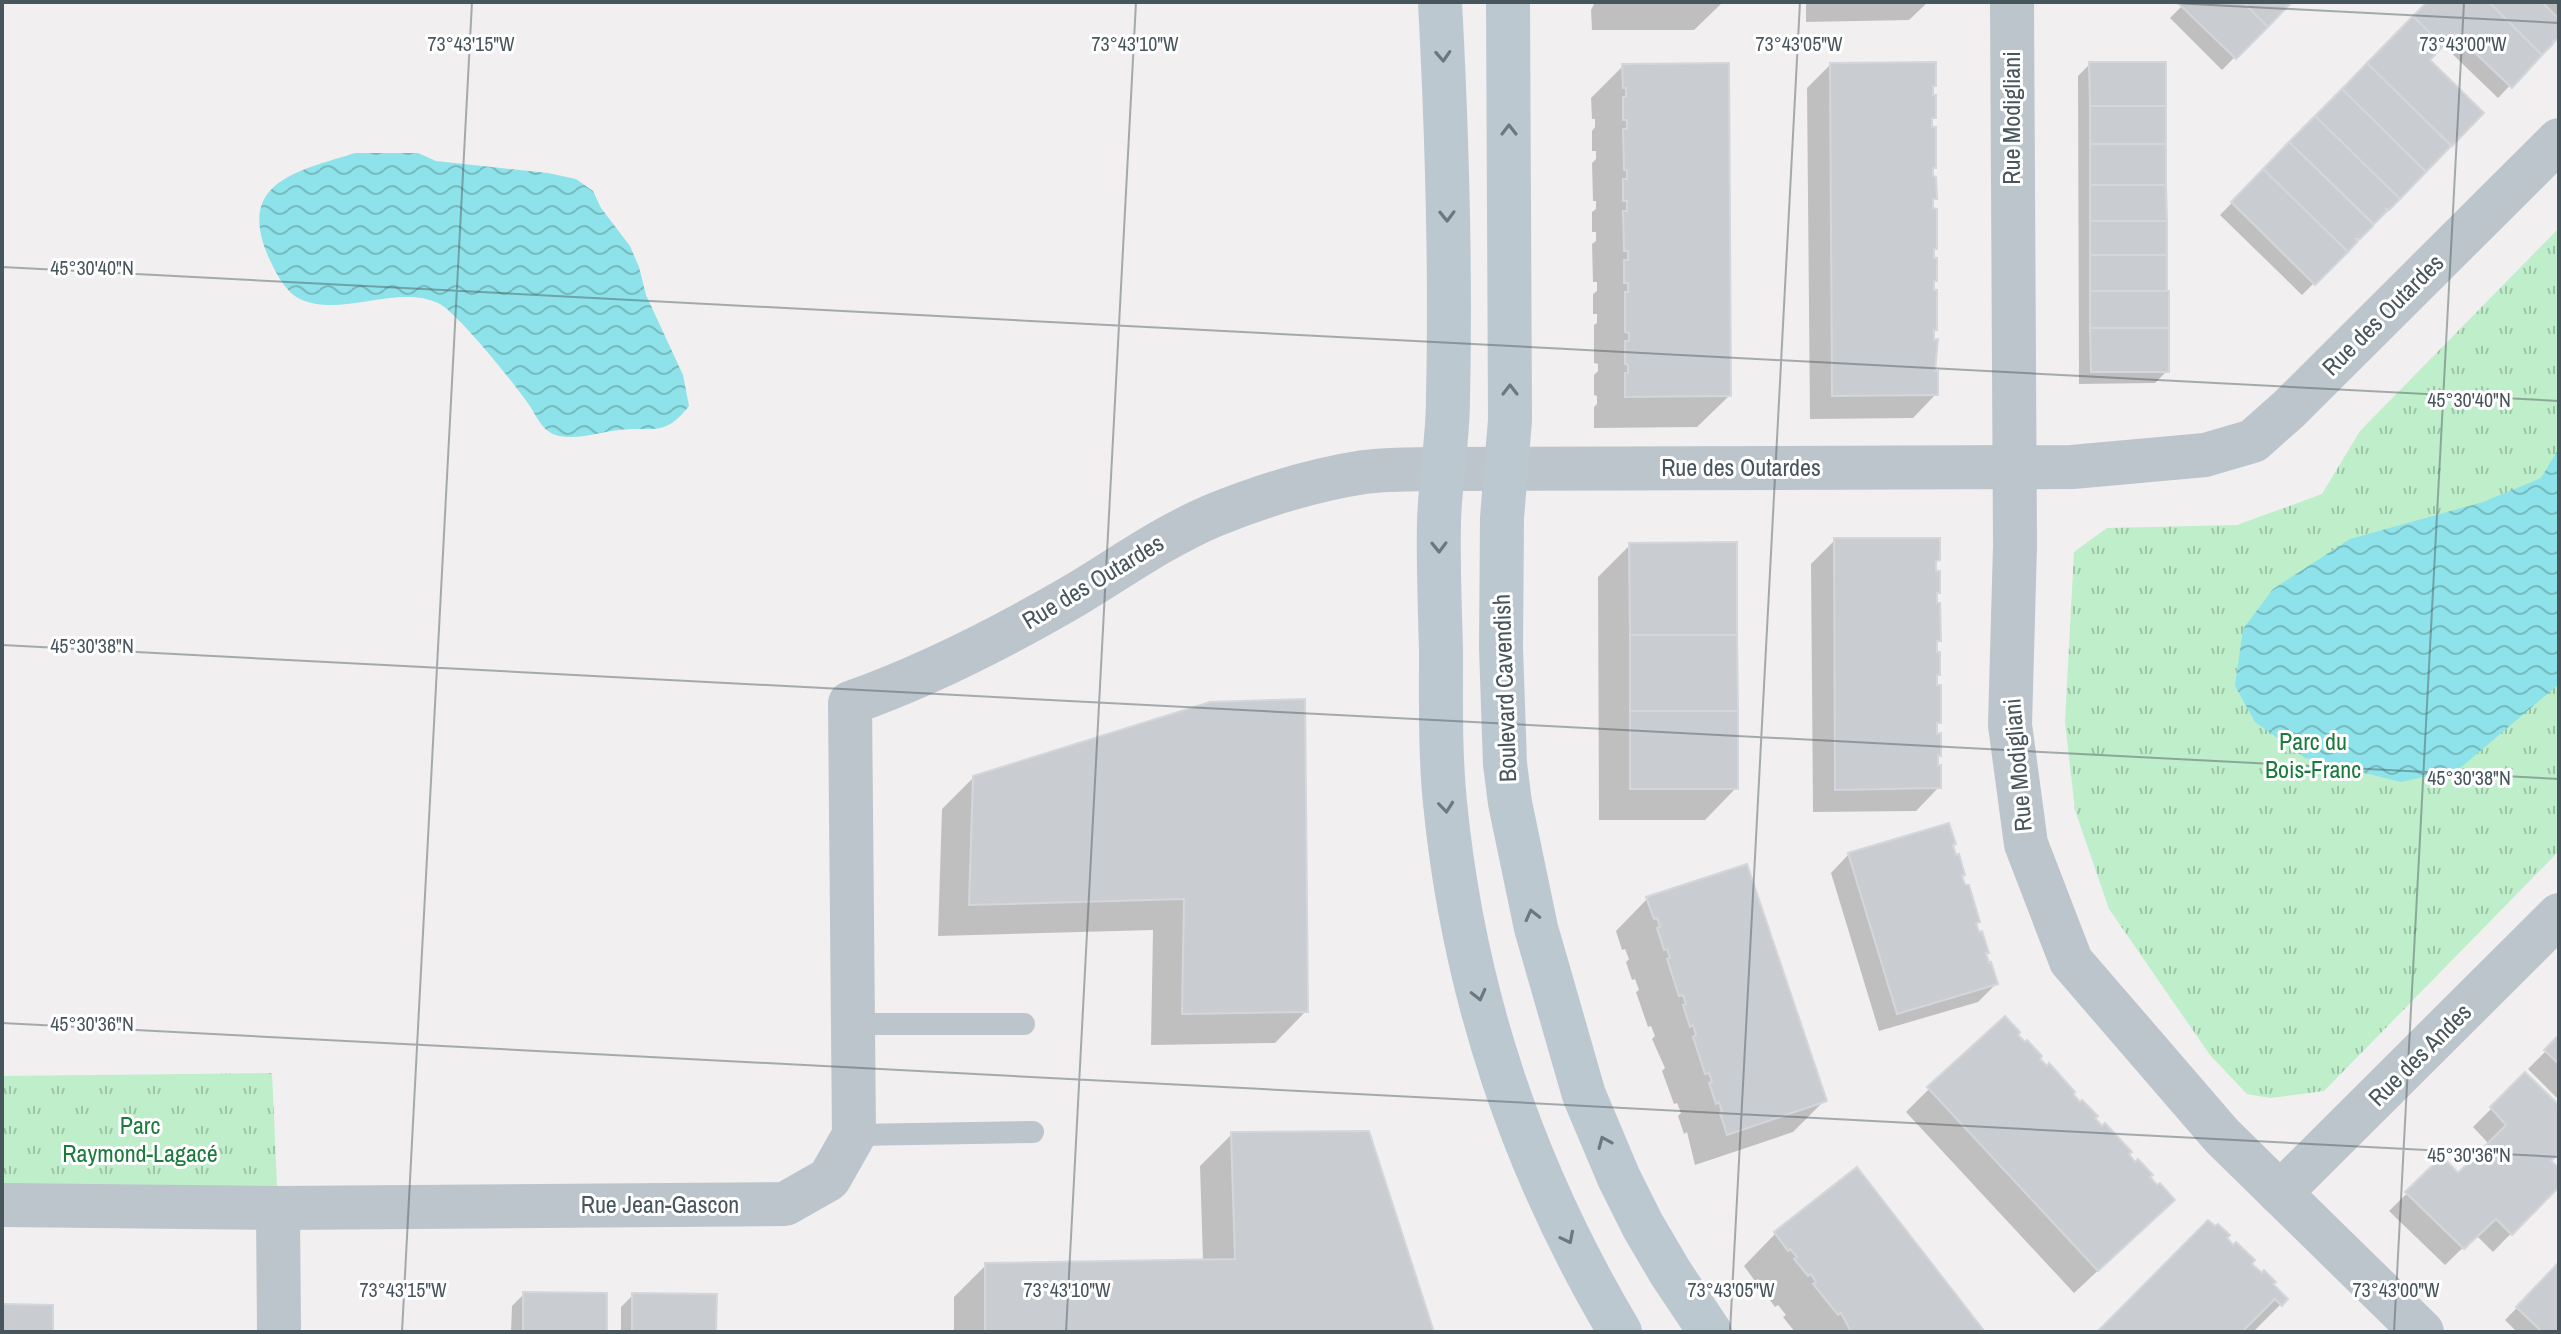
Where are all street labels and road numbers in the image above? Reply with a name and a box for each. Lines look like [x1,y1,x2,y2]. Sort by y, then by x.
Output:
street label: Rue Modigliani [1995,51,2027,185]
street label: Rue des Outardes [2315,247,2450,382]
street label: Rue des Outardes [1661,451,1821,483]
street label: Rue des Outardes [1016,526,1169,636]
street label: Boulevard Cavendish [1485,593,1523,783]
street label: Rue Modigliani [1995,697,2039,833]
street label: Rue des Andes [2361,996,2478,1113]
street label: Rue Jean-Gascon [581,1188,739,1220]

